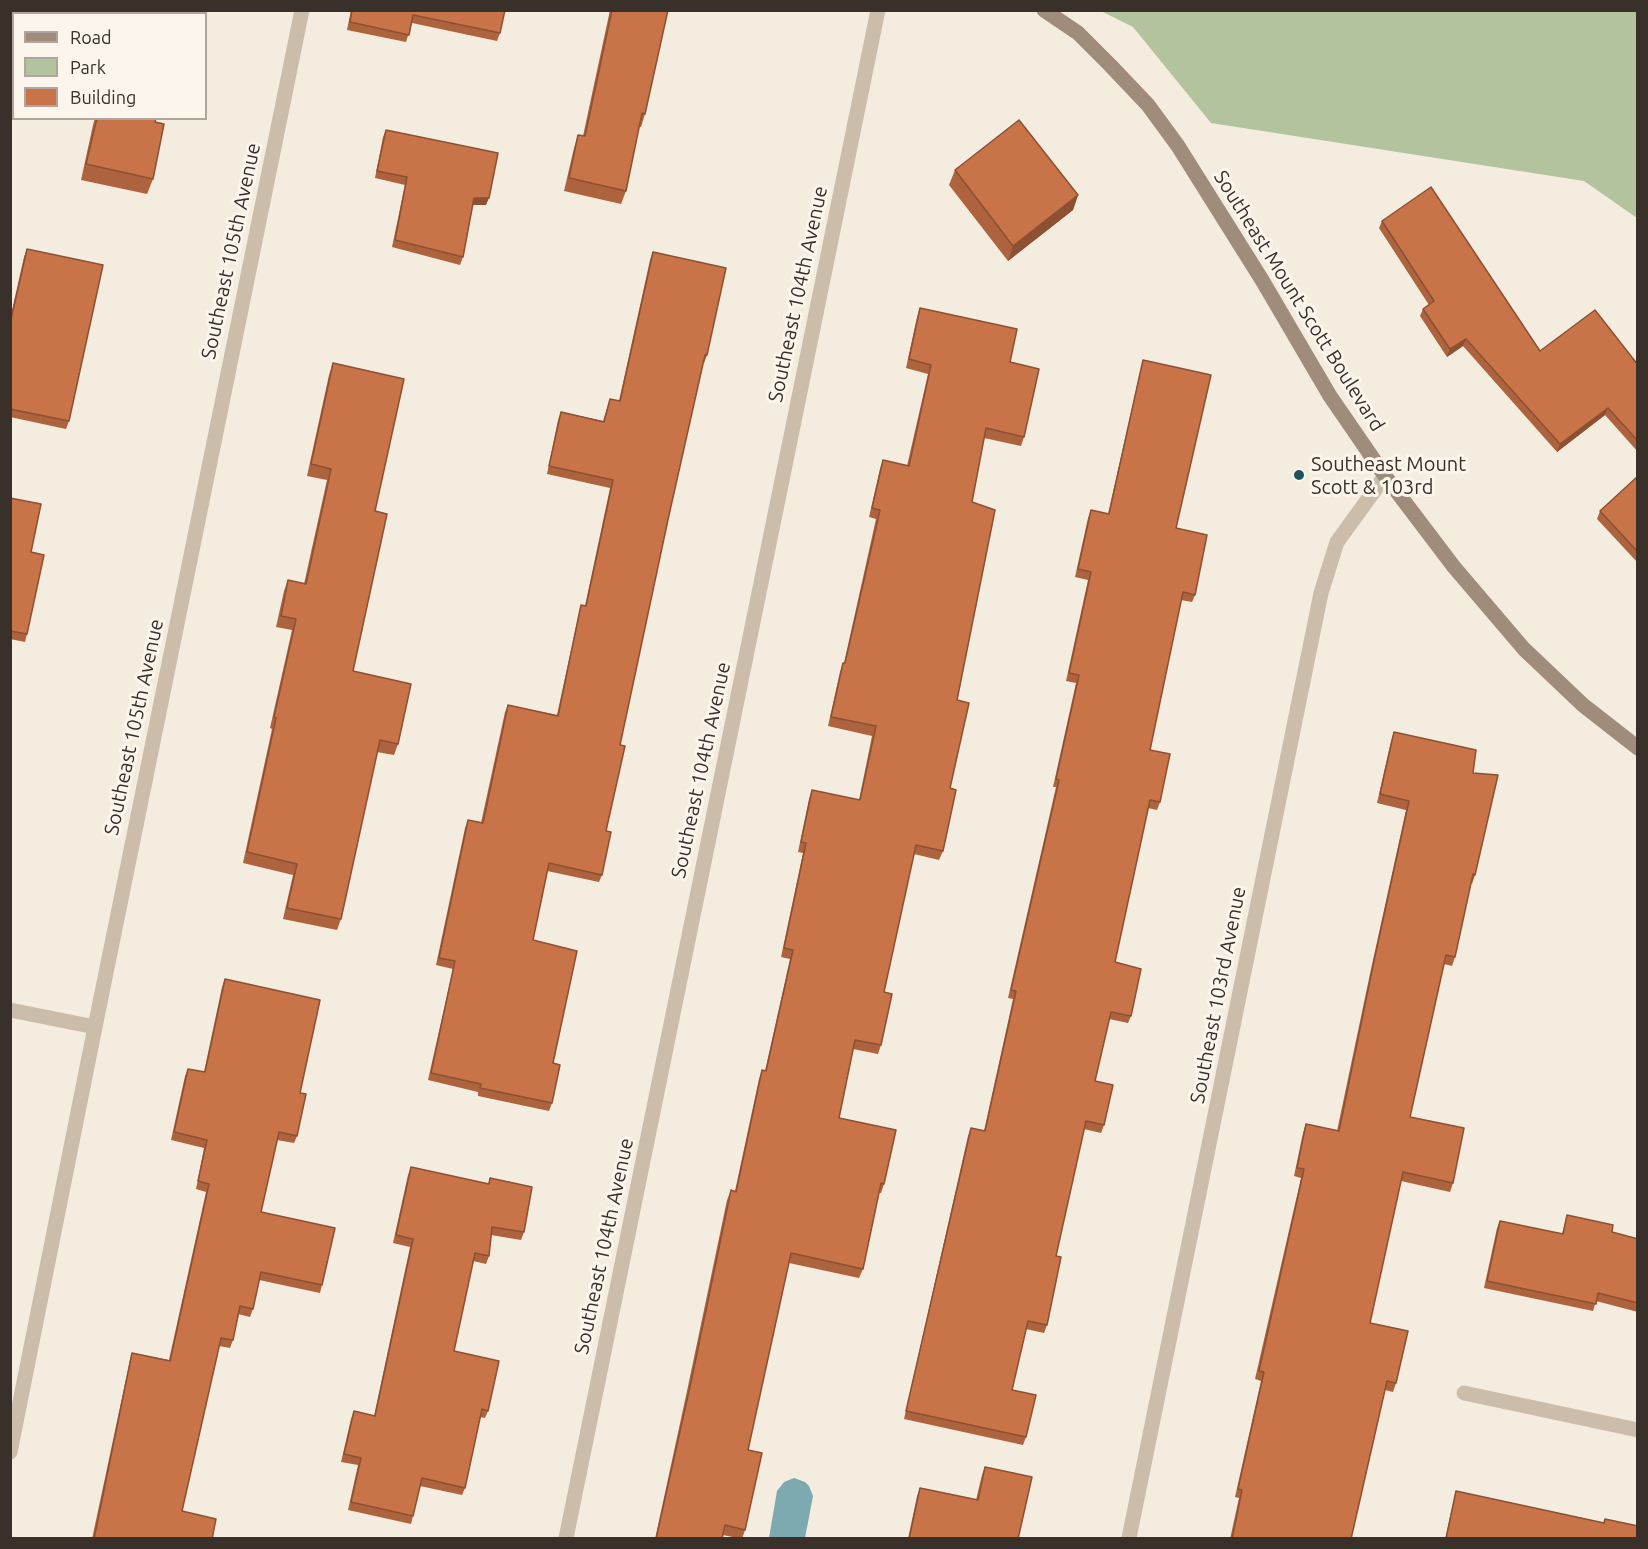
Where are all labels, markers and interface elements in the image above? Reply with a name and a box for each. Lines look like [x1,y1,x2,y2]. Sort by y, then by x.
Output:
legend [12,12,207,120]
text: Road [70,27,112,47]
text: Park [70,57,106,77]
text: Building [70,87,136,107]
street label: Southeast 105th Avenue [196,141,266,361]
street label: Southeast Mount Scott Boulevard [1209,166,1389,436]
street label: Southeast 104th Avenue [763,184,833,404]
place label: Southeast Mount Scott & 103rd [1311,452,1466,499]
marker: Southeast Mount Scott & 103rd [1292,468,1306,482]
street label: Southeast 105th Avenue [99,617,169,837]
street label: Southeast 104th Avenue [666,660,736,880]
street label: Southeast 103rd Avenue [1185,885,1251,1105]
street label: Southeast 104th Avenue [569,1136,639,1356]

